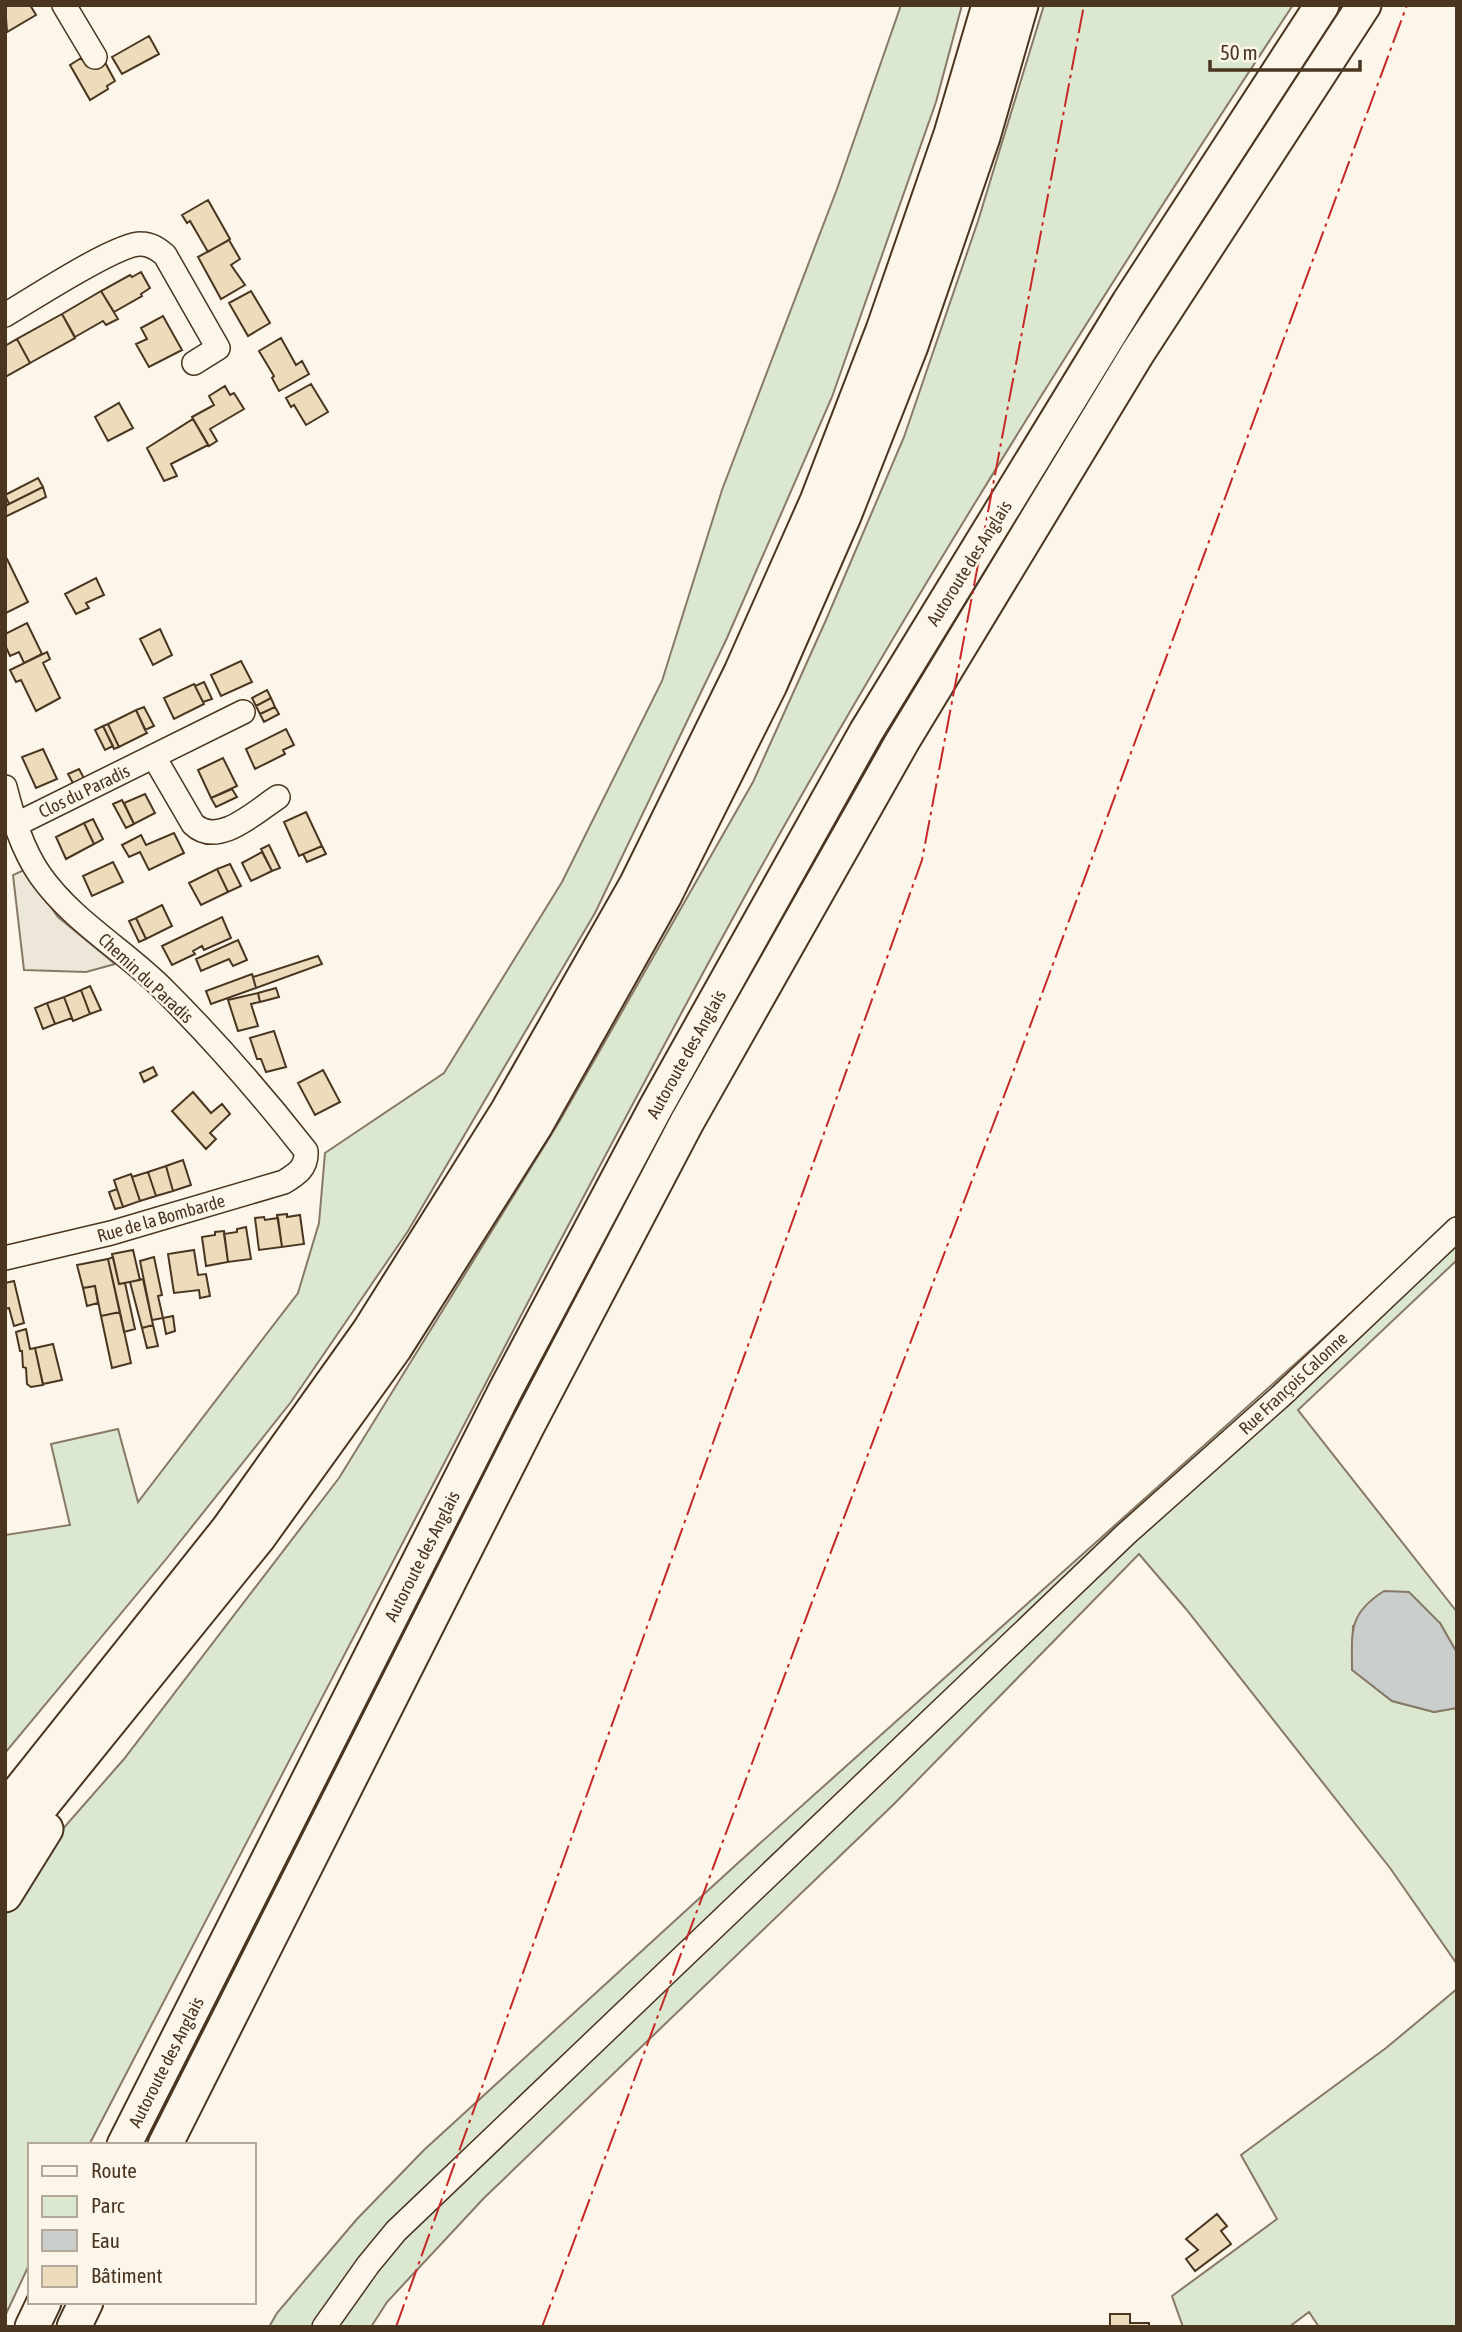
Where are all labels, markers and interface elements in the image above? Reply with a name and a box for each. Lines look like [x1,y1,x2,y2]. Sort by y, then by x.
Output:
scale bar [1210,28,1360,72]
text: 50 m [1220,40,1258,64]
street label: Autoroute des Anglais [922,497,1016,629]
street label: Clos du Paradis [35,760,133,822]
street label: Chemin du Paradis [94,929,198,1027]
street label: Autoroute des Anglais [642,986,730,1122]
street label: Rue de la Bombarde [95,1190,227,1246]
street label: Rue François Calonne [1234,1327,1352,1439]
street label: Autoroute des Anglais [380,1487,464,1625]
street label: Autoroute des Anglais [124,1993,208,2131]
legend [28,2143,256,2304]
text: Route [91,2158,137,2182]
text: Parc [91,2193,125,2217]
text: Eau [91,2228,120,2252]
text: Bâtiment [91,2263,162,2287]

